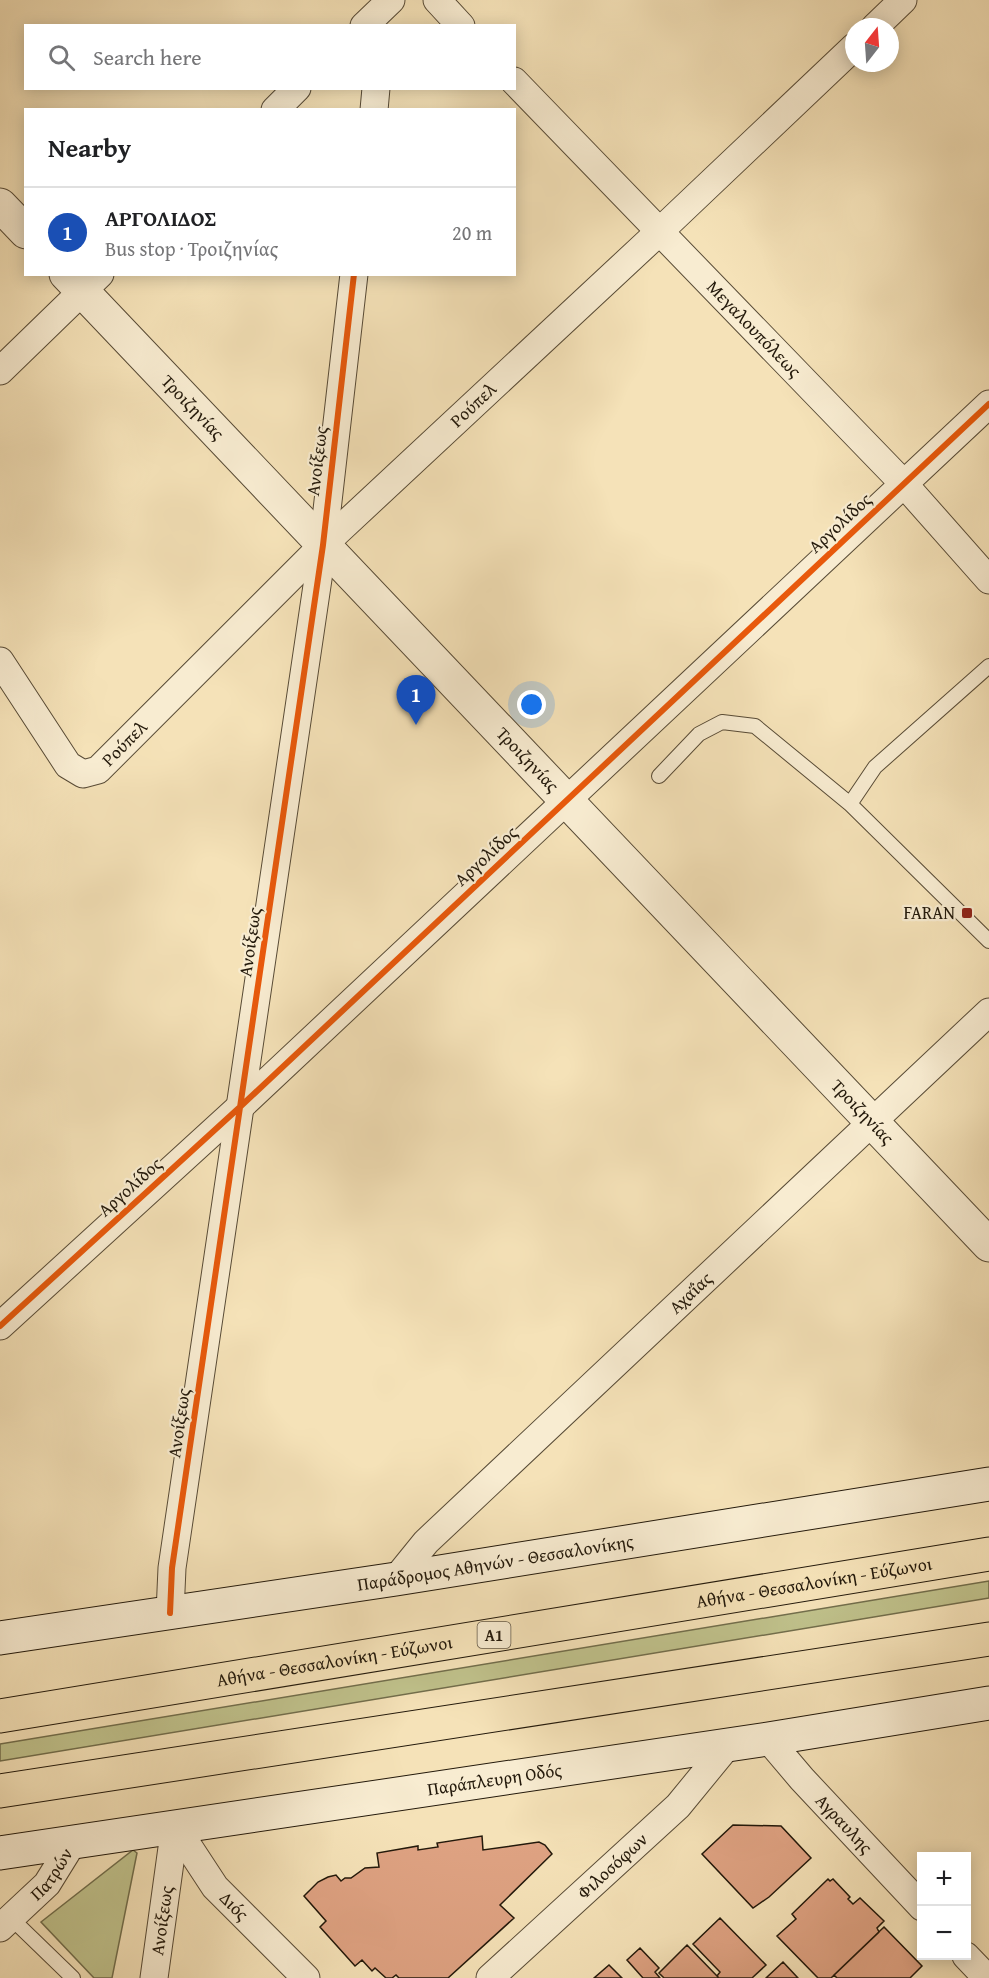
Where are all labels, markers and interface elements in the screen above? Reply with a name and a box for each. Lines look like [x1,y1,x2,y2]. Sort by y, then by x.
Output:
north arrow [845,18,899,72]
search box [24,24,516,90]
icon: search [45,41,78,74]
text: Search here [93,41,202,73]
text: Nearby [48,128,131,167]
text: ΑΡΓΟΛΙΔΟΣ [105,202,216,234]
text: 1 [62,218,73,247]
text: 20 m [452,218,492,247]
text: Bus stop · Τροιζηνίας [105,234,278,263]
street label: Μεγαλουπόλεως [701,274,808,384]
street label: Τροιζηνίας [155,368,231,446]
street label: Ρούπελ [444,376,503,433]
street label: Ανοίξεως [299,424,334,497]
street label: Αργολίδος [802,486,878,559]
pin: 1 [396,676,436,725]
your location [517,690,546,719]
street label: Ρούπελ [95,714,154,772]
street label: Τροιζηνίας [490,720,566,798]
street label: Αργολίδος [448,819,524,892]
place label: FARAN [904,899,955,926]
street label: Ανοίξεως [231,905,268,978]
marker: FARAN [960,906,974,920]
street label: Τροιζηνίας [825,1073,901,1151]
street label: Αργολίδος [92,1150,168,1223]
street label: Αχαΐας [662,1265,718,1320]
street label: Ανοίξεως [160,1386,197,1459]
street label: Παράδρομος Αθηνών - Θεσσαλονίκης [355,1527,636,1598]
street label: Αθήνα - Θεσσαλονίκη - Εύζωνοι [694,1549,935,1615]
road number: Α1 [478,1622,510,1648]
street label: Αθήνα - Θεσσαλονίκη - Εύζωνοι [214,1628,455,1693]
street label: Παράπλευρη Οδός [425,1756,564,1802]
street label: Αγραυλης [809,1788,880,1860]
street label: Φιλοσόφων [571,1826,654,1905]
street label: Πατρών [23,1842,79,1907]
map controls [917,1852,971,1960]
button: + [917,1852,971,1906]
street label: Ανοίξεως [143,1884,180,1957]
street label: Διός [214,1885,256,1927]
button: − [917,1906,971,1960]

